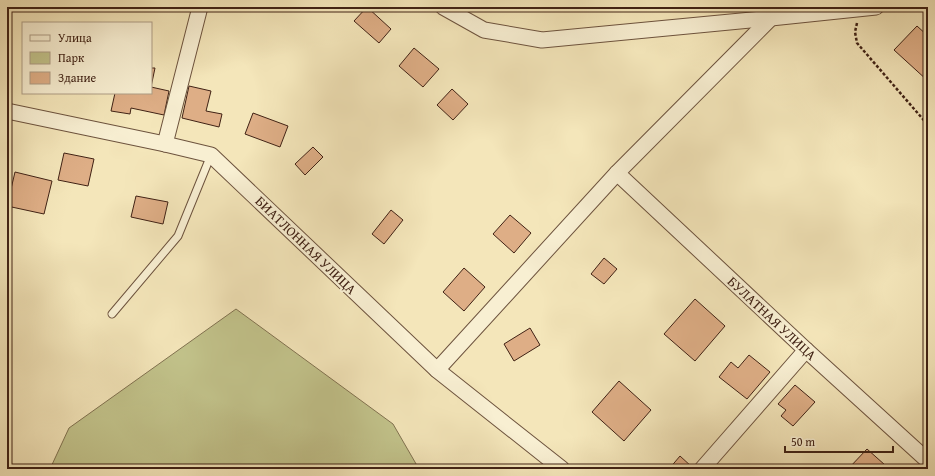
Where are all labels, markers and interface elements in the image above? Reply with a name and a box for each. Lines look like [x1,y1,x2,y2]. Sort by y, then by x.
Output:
legend [22,22,152,94]
text: Улица [58,29,92,46]
text: Парк [58,49,85,66]
text: Здание [58,69,97,86]
street label: БИАТЛОННАЯ УЛИЦА [251,191,361,299]
street label: БУЛАТНАЯ УЛИЦА [723,271,821,365]
scale bar [785,428,893,454]
text: 50 m [791,433,815,450]

